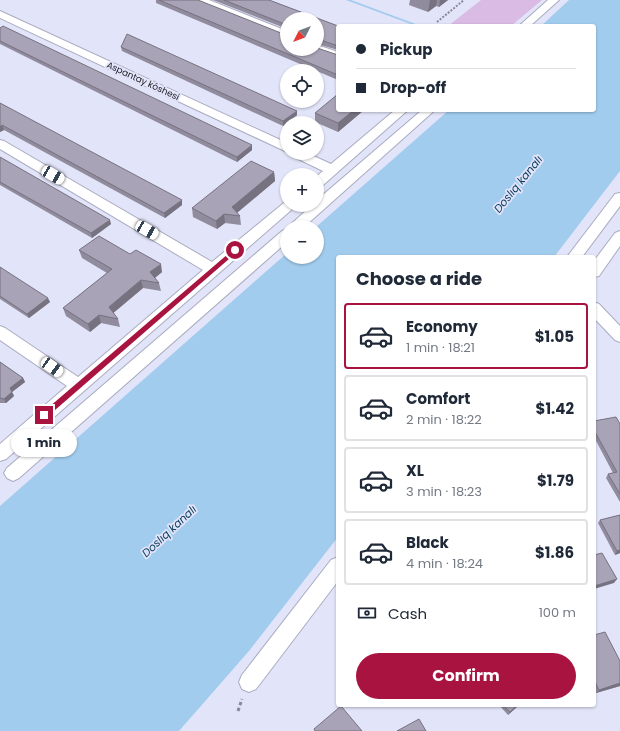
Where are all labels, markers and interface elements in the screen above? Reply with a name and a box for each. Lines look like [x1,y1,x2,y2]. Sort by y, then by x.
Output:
north arrow [280,12,324,56]
map controls [280,12,324,264]
text: Pickup [380,39,432,60]
street label: Aspantay kóshesi [105,59,181,103]
button: locate [280,64,324,108]
text: Drop-off [380,77,446,98]
button: layers [280,116,324,160]
water label: Doslıq kanalı [490,152,546,216]
car [40,164,66,186]
button: + [280,168,324,212]
car [134,219,160,241]
button: − [280,220,324,264]
route start [226,241,244,259]
text: Choose a ride [356,266,482,291]
text: Economy [406,316,478,337]
icon: car [358,318,394,354]
text: $1.05 [535,326,574,347]
text: 1 min · 18:21 [406,338,475,357]
car [39,355,65,379]
text: Comfort [406,388,470,409]
icon: car [358,390,394,426]
text: $1.42 [536,398,574,419]
route end [35,406,53,424]
text: 2 min · 18:22 [406,410,482,429]
callout: 1 min [11,429,77,457]
text: 1 min [27,433,61,452]
text: XL [406,460,424,481]
icon: car [358,462,394,498]
text: $1.79 [537,470,574,491]
text: 3 min · 18:23 [406,482,482,501]
water label: Doslıq kanalı [138,501,200,561]
text: Black [406,532,449,553]
icon: car [358,534,394,570]
text: $1.86 [535,542,574,563]
text: 4 min · 18:24 [406,554,483,573]
icon: cash [356,602,378,624]
text: Cash [388,603,427,624]
text: 100 m [539,603,576,622]
button: Confirm [356,653,576,699]

